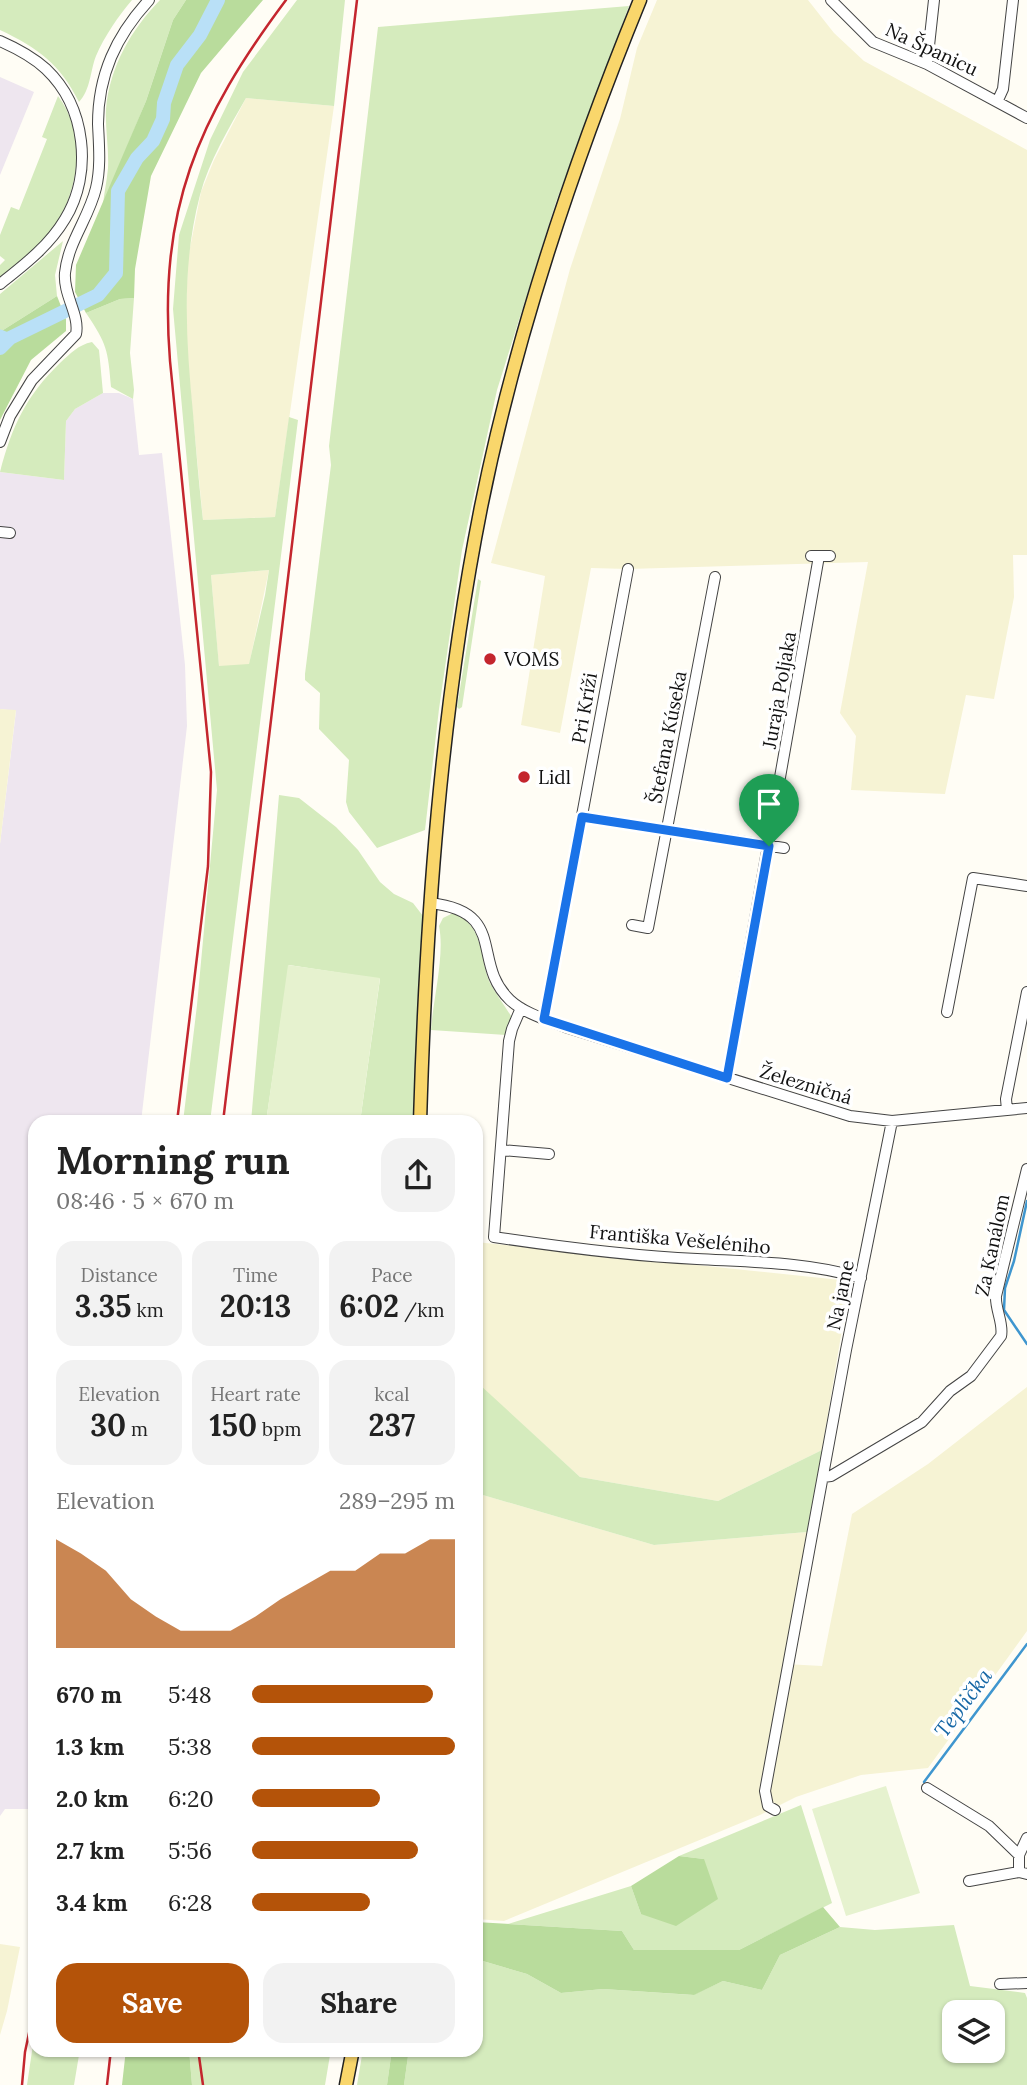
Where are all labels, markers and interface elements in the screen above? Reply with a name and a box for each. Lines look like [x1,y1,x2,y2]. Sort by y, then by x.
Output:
street label: Na Španicu [882,17,982,81]
street label: Juraja Poljaka [757,629,801,751]
place label: VOMS [503,647,559,671]
marker: VOMS [482,651,498,667]
street label: Štefana Kúseka [642,669,692,805]
street label: Pri Kríži [566,671,602,745]
place label: Lidl [538,765,571,789]
marker: Lidl [516,769,532,785]
pin [739,774,799,846]
icon: arrive [750,785,788,823]
street label: Železničná [757,1059,855,1109]
text: Morning run [56,1136,290,1184]
button: share [381,1138,455,1212]
text: 08:46 · 5 × 670 m [56,1186,234,1215]
street label: Za Kanálom [969,1192,1015,1298]
street label: Františka Vešeléniho [588,1219,772,1259]
street label: Na jame [821,1258,859,1332]
text: Distance [81,1263,158,1287]
text: Time [233,1263,278,1287]
text: Pace [371,1263,413,1287]
text: 3.35 [75,1287,131,1325]
text: 20:13 [220,1287,291,1325]
text: 6:02 [339,1287,399,1325]
text: km [131,1298,164,1322]
text: /km [399,1298,444,1322]
text: Elevation [78,1382,160,1406]
text: Heart rate [210,1382,301,1406]
text: kcal [374,1382,409,1406]
text: 30 [90,1406,126,1444]
text: 150 [210,1406,257,1444]
text: 237 [368,1406,415,1444]
text: m [126,1417,148,1441]
text: bpm [257,1417,301,1441]
text: Elevation [56,1486,155,1515]
text: 289–295 m [339,1486,455,1515]
water label: Teplička [928,1663,998,1743]
text: 670 m [56,1680,122,1709]
text: 5:48 [168,1680,212,1709]
text: 1.3 km [56,1732,124,1761]
text: 5:38 [168,1732,212,1761]
text: 2.0 km [56,1784,129,1813]
text: 6:20 [168,1784,214,1813]
text: 2.7 km [56,1836,125,1865]
text: 5:56 [168,1836,212,1865]
text: 3.4 km [56,1888,128,1917]
text: 6:28 [168,1888,212,1917]
button: Save [56,1963,249,2043]
button: Share [263,1963,455,2043]
map controls [942,2000,1005,2063]
button: layers [942,2000,1005,2063]

